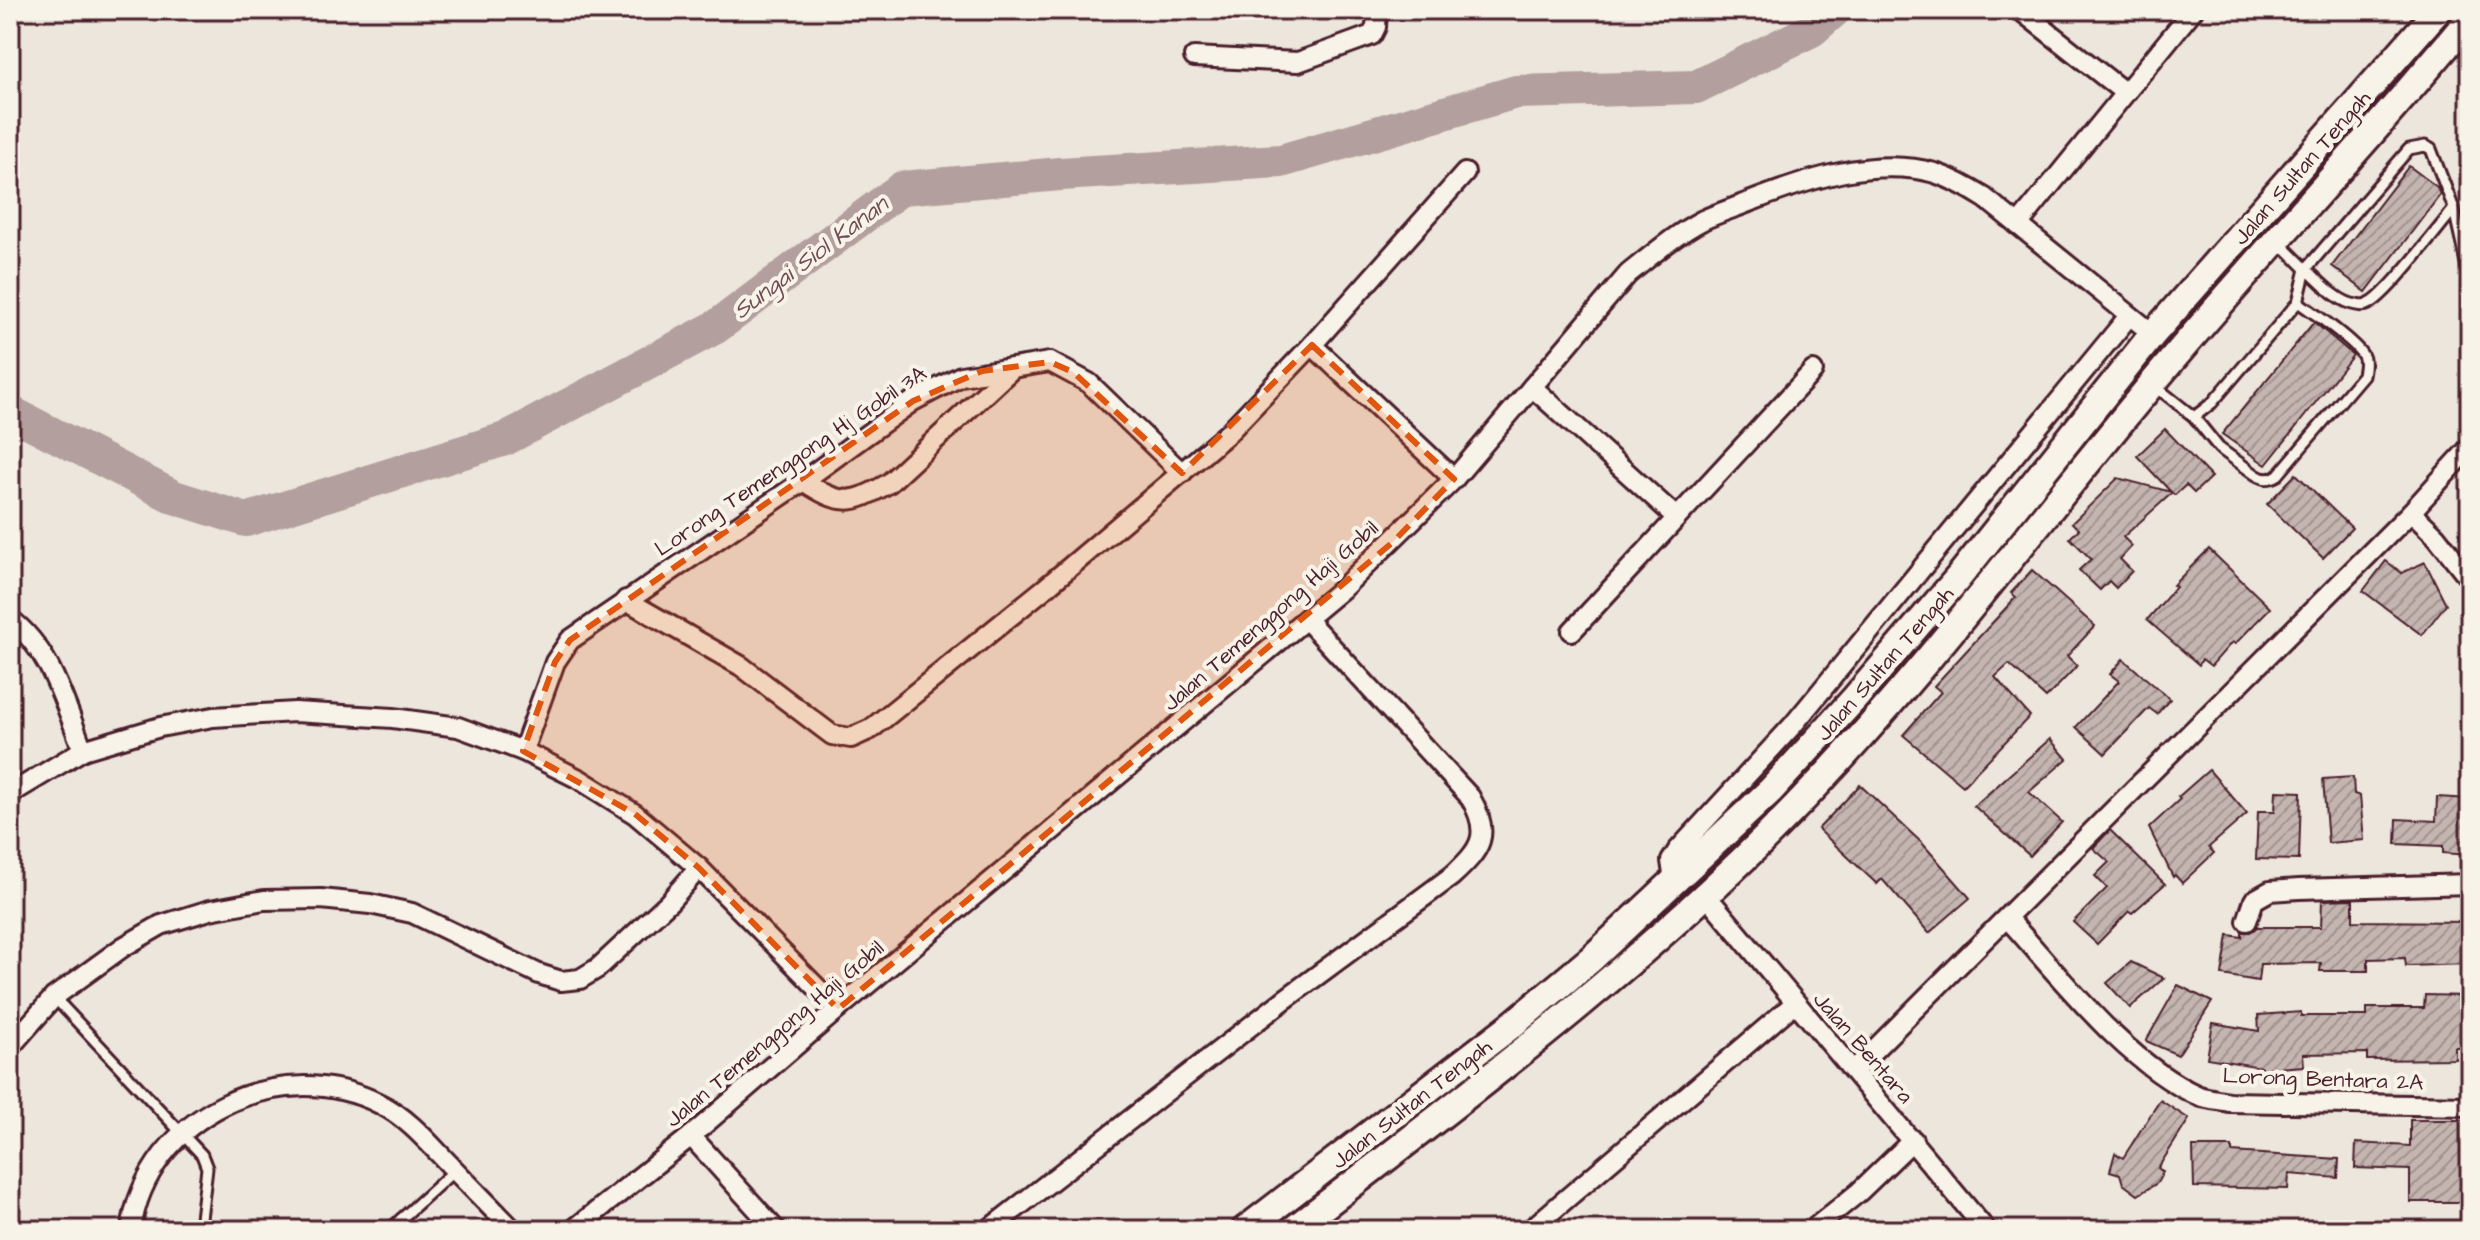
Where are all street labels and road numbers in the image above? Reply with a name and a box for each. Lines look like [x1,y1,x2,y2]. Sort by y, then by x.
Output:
street label: Jalan Sultan Tengah [2226,84,2379,253]
street label: Lorong Temenggong Hj Gobil 3A [649,358,934,565]
street label: Jalan Temenggong Haji Gobil [1156,514,1386,719]
street label: Jalan Sultan Tengah [1809,580,1962,749]
street label: Jalan Temenggong Haji Gobil [659,933,891,1136]
street label: Jalan Bentara [1805,985,1920,1111]
street label: Jalan Sultan Tengah [1325,1032,1499,1178]
street label: Lorong Bentara 2A [2222,1061,2424,1099]

